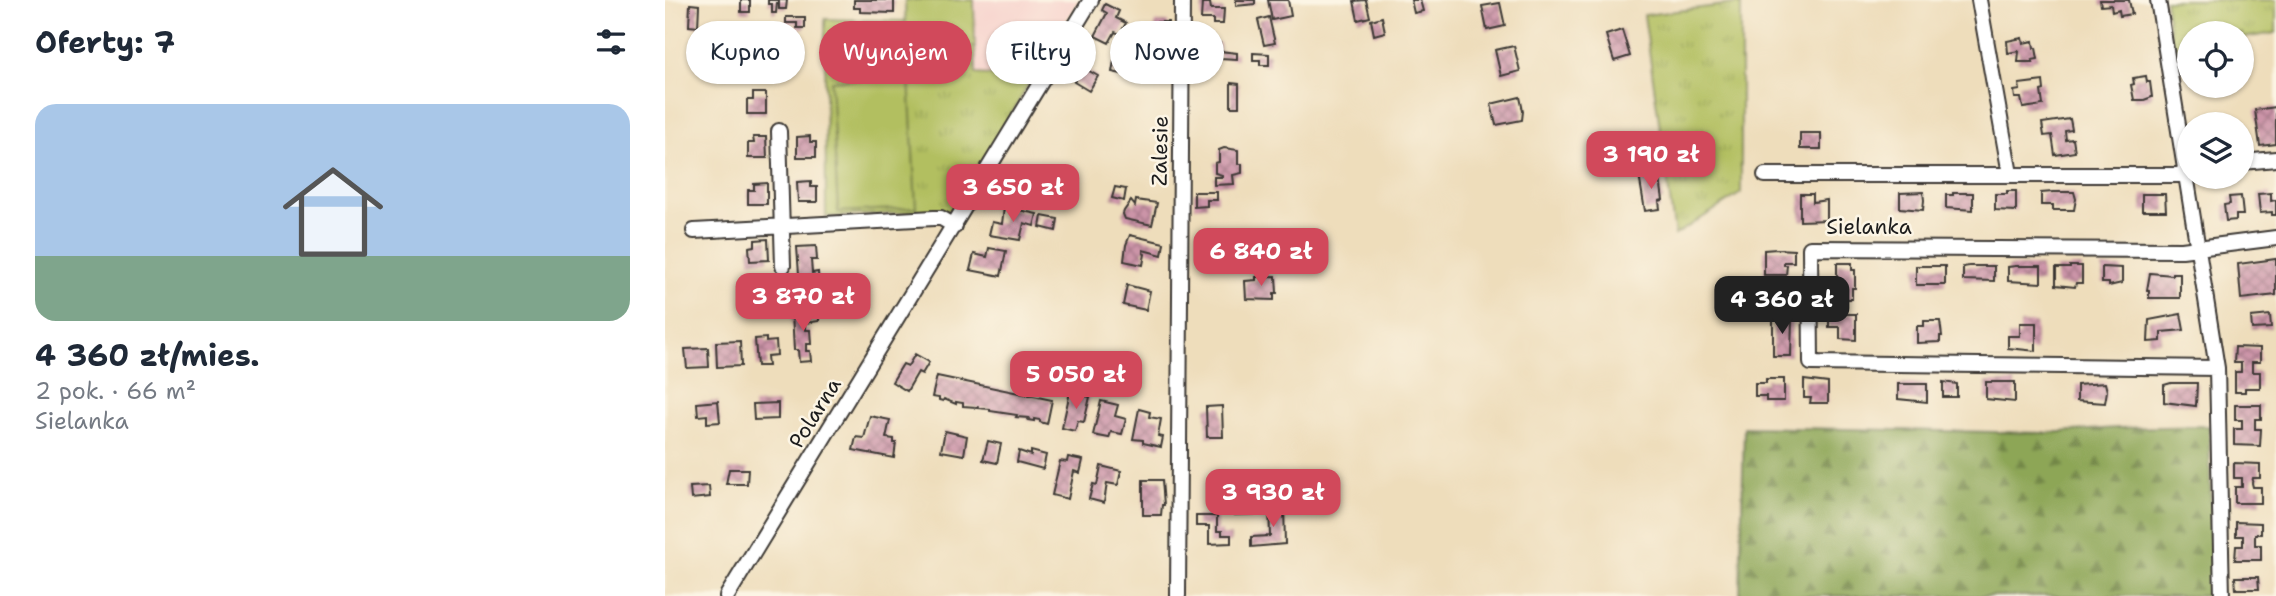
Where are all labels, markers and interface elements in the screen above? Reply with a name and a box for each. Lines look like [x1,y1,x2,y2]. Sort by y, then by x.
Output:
chip: Kupno [686,21,805,84]
chip: Wynajem [819,21,972,84]
chip: Filtry [986,21,1096,84]
chip: Nowe [1110,21,1224,84]
map controls [2177,21,2254,189]
button: locate [2177,21,2254,98]
text: Oferty: 7 [35,22,175,63]
icon: filters [592,23,630,61]
button: layers [2177,112,2254,189]
street label: Zalesie [1145,116,1175,186]
pin: 3 190 zł [1579,132,1723,191]
text: 3 190 zł [1602,139,1700,169]
icon: home [270,149,396,275]
pin: 3 650 zł [941,164,1085,224]
text: 3 650 zł [962,172,1064,202]
street label: Sielanka [1826,213,1912,241]
pin: 6 840 zł [1189,229,1333,288]
text: 6 840 zł [1209,236,1313,266]
pin: 3 870 zł [731,274,875,333]
pin: 4 360 zł [1710,276,1854,336]
text: 3 870 zł [752,281,854,311]
text: 4 360 zł [1730,284,1834,314]
text: 4 360 zł/mies. [35,335,260,376]
pin: 5 050 zł [1004,352,1148,411]
text: 5 050 zł [1026,359,1126,389]
street label: Polarna [782,372,848,454]
text: 2 pok. · 66 m² [35,376,196,406]
text: Sielanka [35,406,129,436]
pin: 3 930 zł [1201,470,1345,529]
text: 3 930 zł [1221,477,1325,507]

